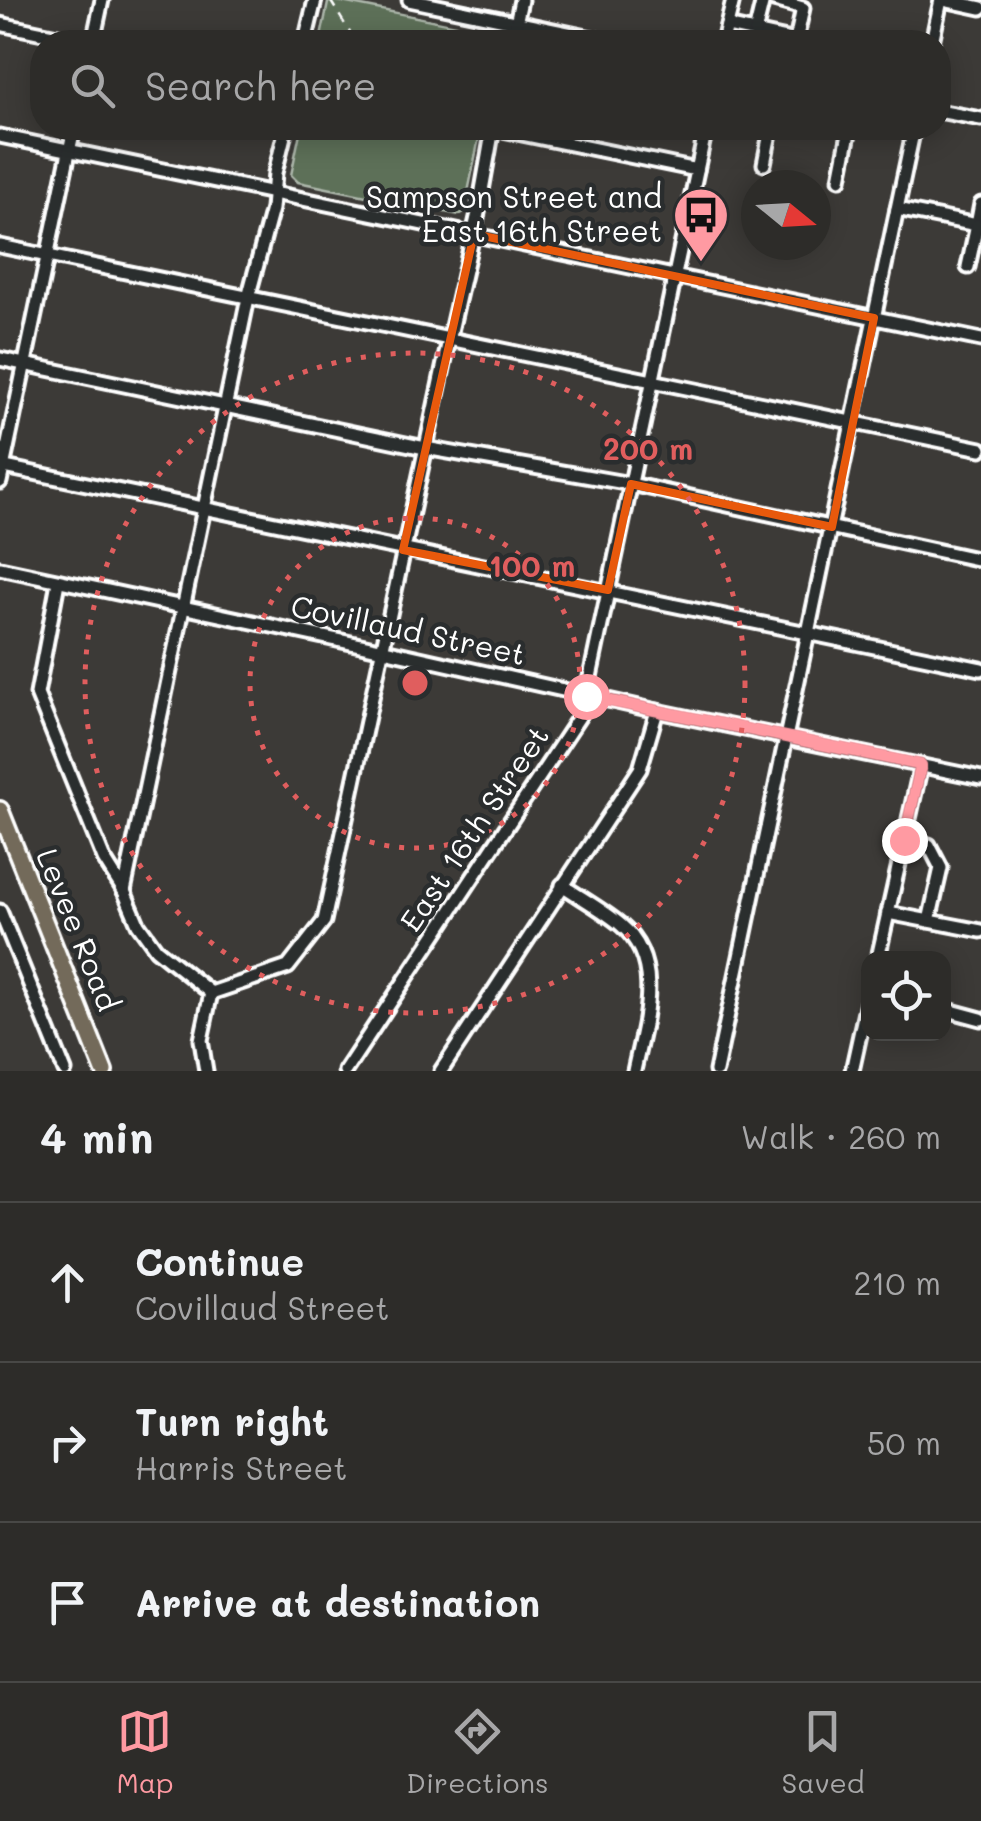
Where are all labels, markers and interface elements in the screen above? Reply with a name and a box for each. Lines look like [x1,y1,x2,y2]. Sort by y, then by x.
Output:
search box [30,30,951,140]
icon: search [65,58,120,113]
text: Search here [145,60,376,110]
north arrow [741,170,831,260]
place label: Sampson Street and East 16th Street [366,176,662,250]
bus stop icon: Sampson Street and East 16th Street [671,185,731,264]
text: 200 m [603,428,693,468]
text: 100 m [489,545,575,585]
street label: Covillaud Street [288,585,529,673]
centre of rings [397,665,433,701]
route start [564,674,610,720]
street label: East 16th Street [390,717,557,939]
route end [882,818,928,864]
street label: Levee Road [28,842,130,1016]
map controls [861,951,951,1041]
button: locate [861,951,951,1041]
text: 4 min [40,1109,153,1164]
text: Walk · 260 m [741,1115,941,1157]
text: Continue [135,1236,304,1286]
icon: ahead [40,1255,95,1310]
text: 210 m [853,1261,941,1303]
text: Covillaud Street [135,1286,389,1328]
text: Turn right [135,1396,329,1446]
icon: right [40,1415,95,1470]
text: 50 m [867,1421,941,1463]
text: Harris Street [135,1446,347,1488]
icon: arrive [40,1575,95,1630]
text: Arrive at destination [135,1577,540,1627]
tab: Map [116,1704,173,1800]
tab: Directions [406,1704,549,1800]
tab: Saved [781,1704,865,1800]

